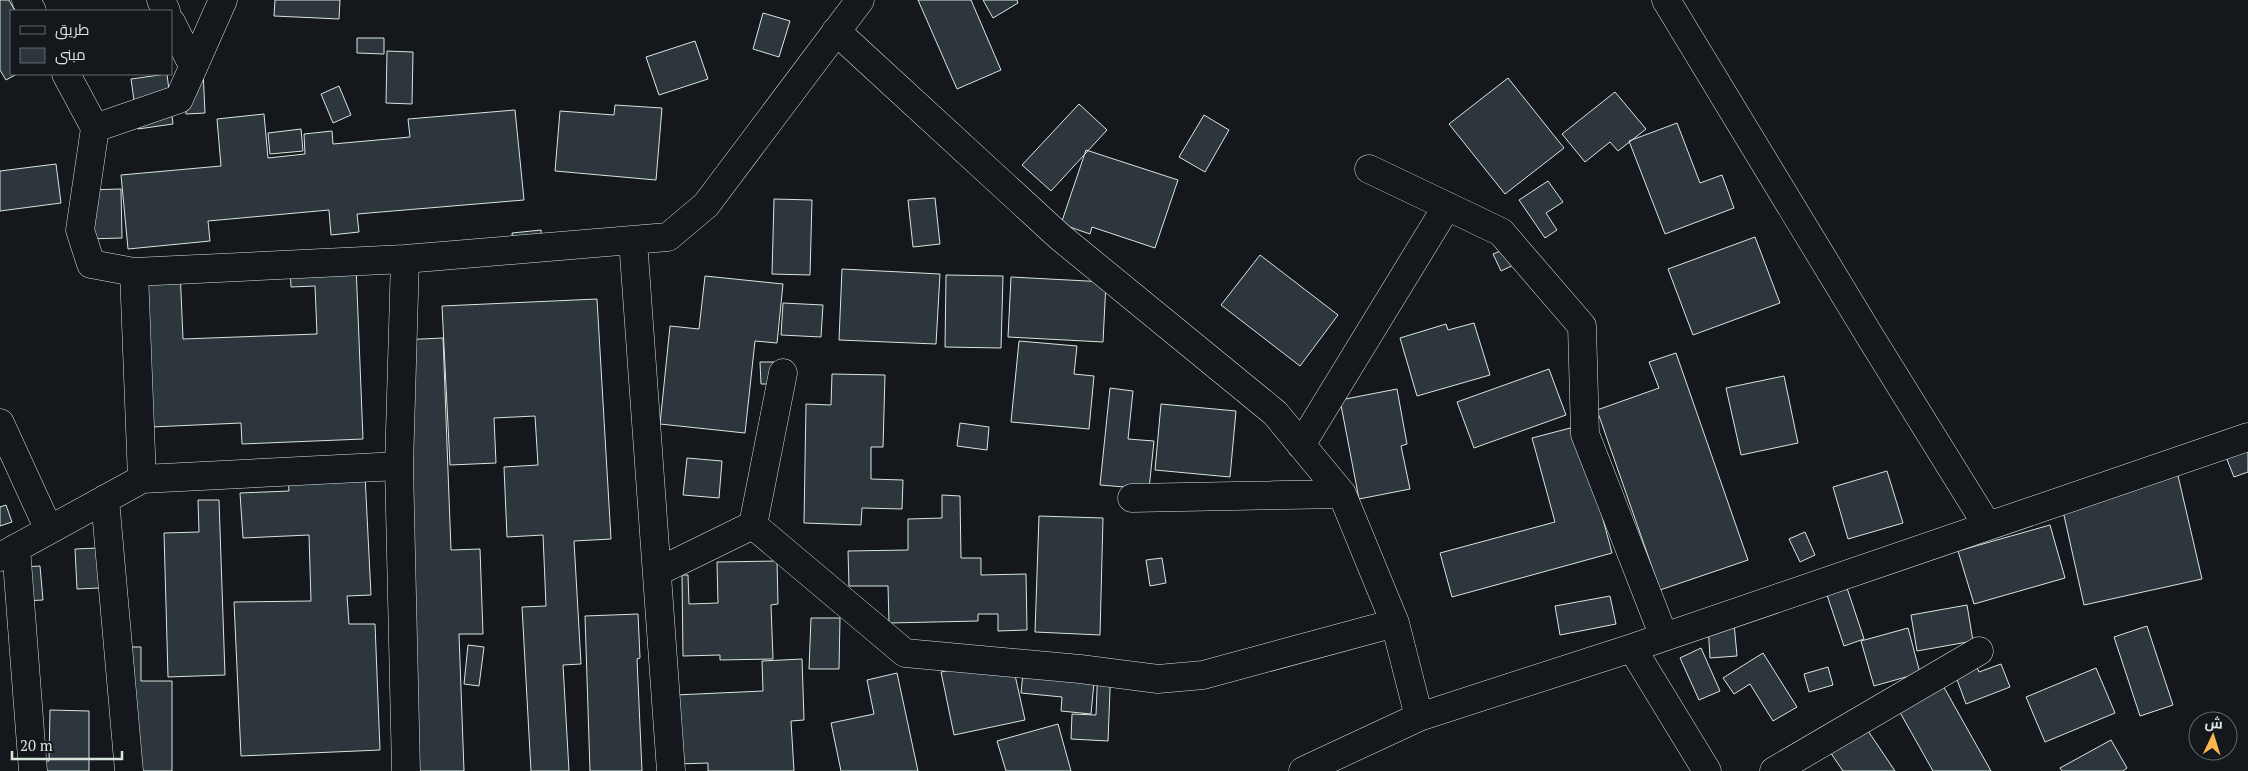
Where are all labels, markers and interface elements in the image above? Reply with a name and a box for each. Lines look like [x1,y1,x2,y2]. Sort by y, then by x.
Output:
legend [10,10,172,75]
text: طريق [55,19,89,40]
text: مبنى [55,44,86,65]
north arrow [2188,711,2238,761]
text: ش [2204,712,2224,733]
scale bar [12,728,122,760]
text: 20 m [20,735,53,755]

